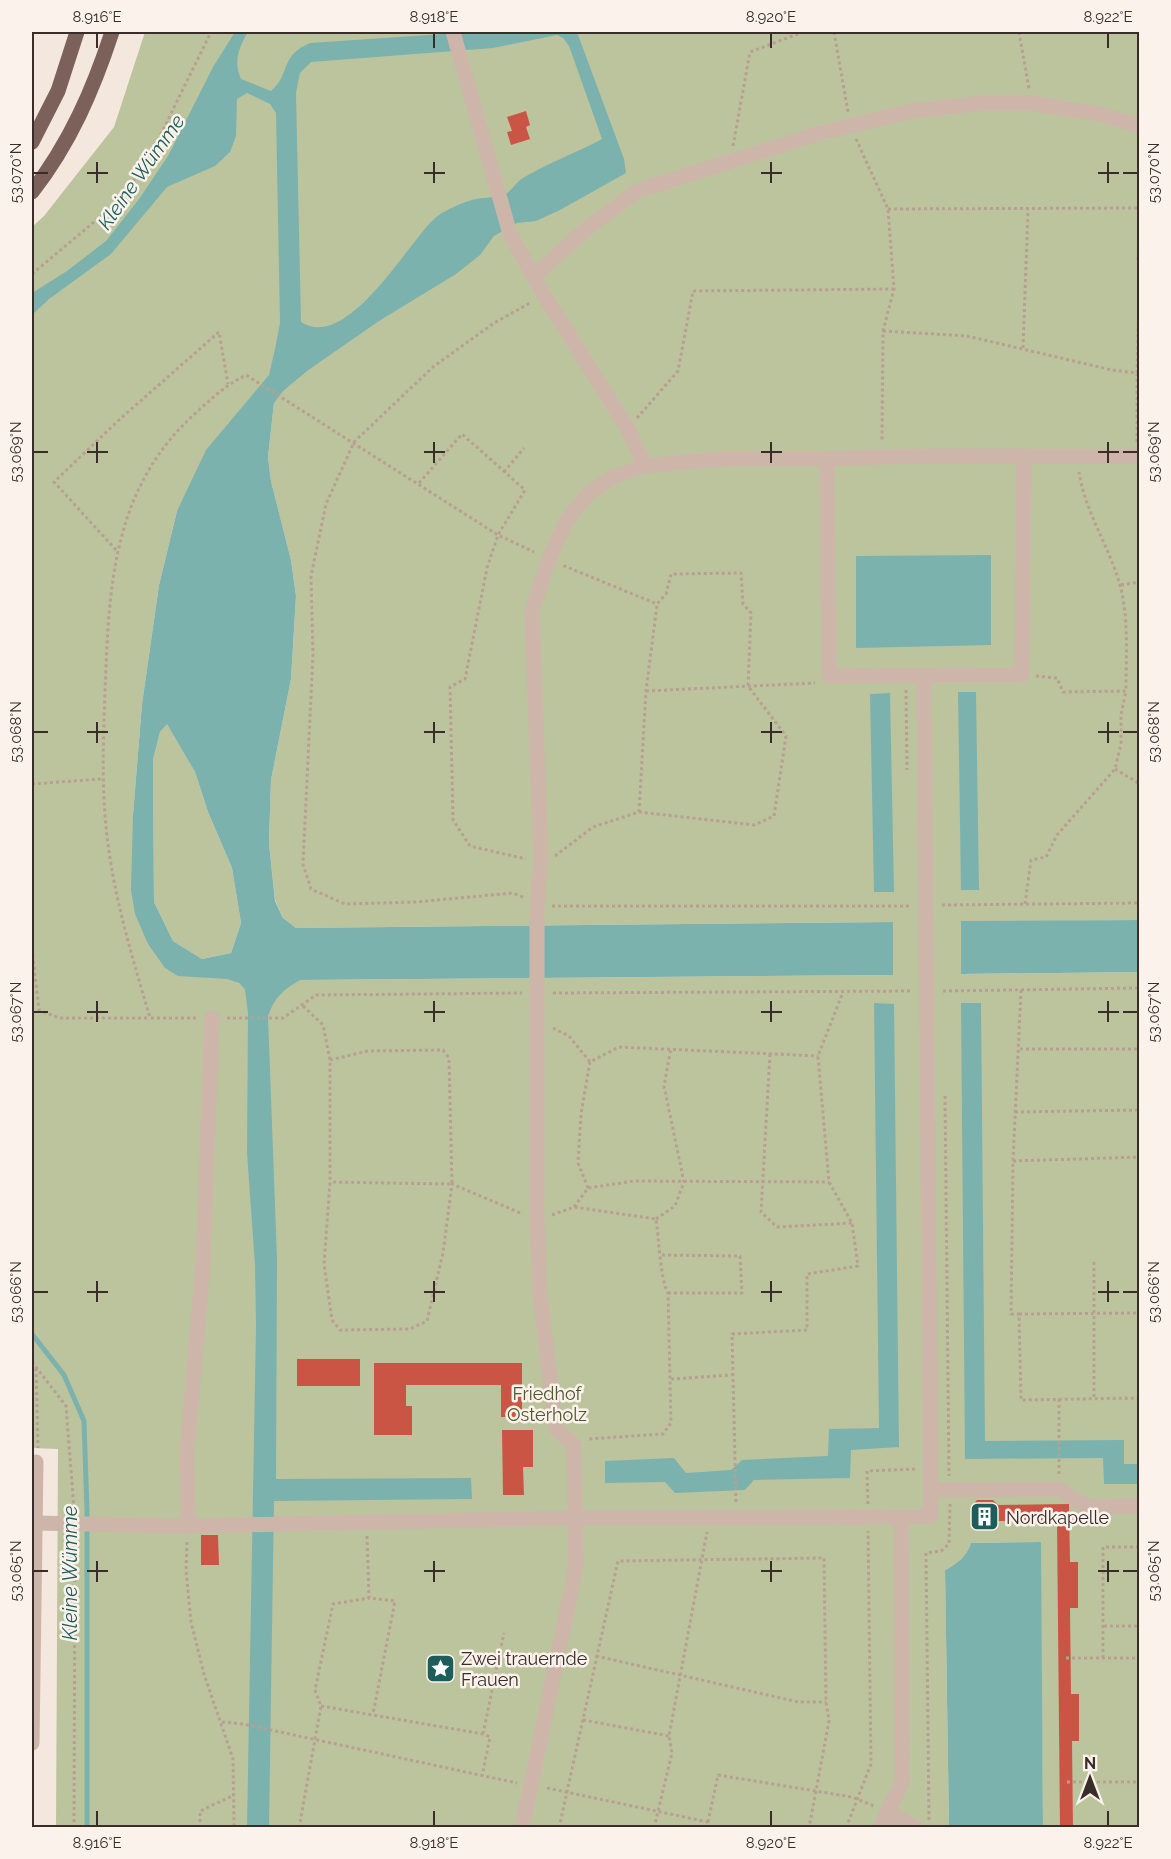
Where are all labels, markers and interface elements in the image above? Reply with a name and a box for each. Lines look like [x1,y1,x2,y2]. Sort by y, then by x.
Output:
text: 8.916°E [72,8,122,26]
text: 8.918°E [410,8,458,26]
text: 8.920°E [746,8,796,26]
text: 8.922°E [1083,8,1133,26]
water label: Kleine Wümme [92,110,190,234]
text: 53.070°N [7,143,25,203]
text: 53.070°N [1145,143,1163,203]
text: 53.069°N [7,421,25,483]
text: 53.069°N [1145,421,1163,483]
text: 53.068°N [7,701,25,763]
text: 53.068°N [1145,701,1163,763]
text: 53.067°N [7,982,25,1042]
text: 53.067°N [1145,982,1163,1042]
text: 53.066°N [7,1261,25,1323]
text: 53.066°N [1145,1261,1163,1323]
park label: Friedhof Osterholz [507,1383,587,1425]
building icon: Nordkapelle [969,1501,1001,1533]
water label: Kleine Wümme [58,1505,82,1640]
place label: Nordkapelle [1006,1507,1109,1528]
text: 53.065°N [7,1541,25,1602]
text: 53.065°N [1145,1541,1163,1602]
place label: Zwei trauernde Frauen [461,1648,588,1690]
place icon: Zwei trauernde Frauen [424,1652,456,1684]
north arrow [1060,1748,1120,1808]
text: N [1084,1754,1096,1773]
text: 8.916°E [72,1834,122,1852]
text: 8.918°E [410,1834,458,1852]
text: 8.920°E [746,1834,796,1852]
text: 8.922°E [1083,1834,1133,1852]

